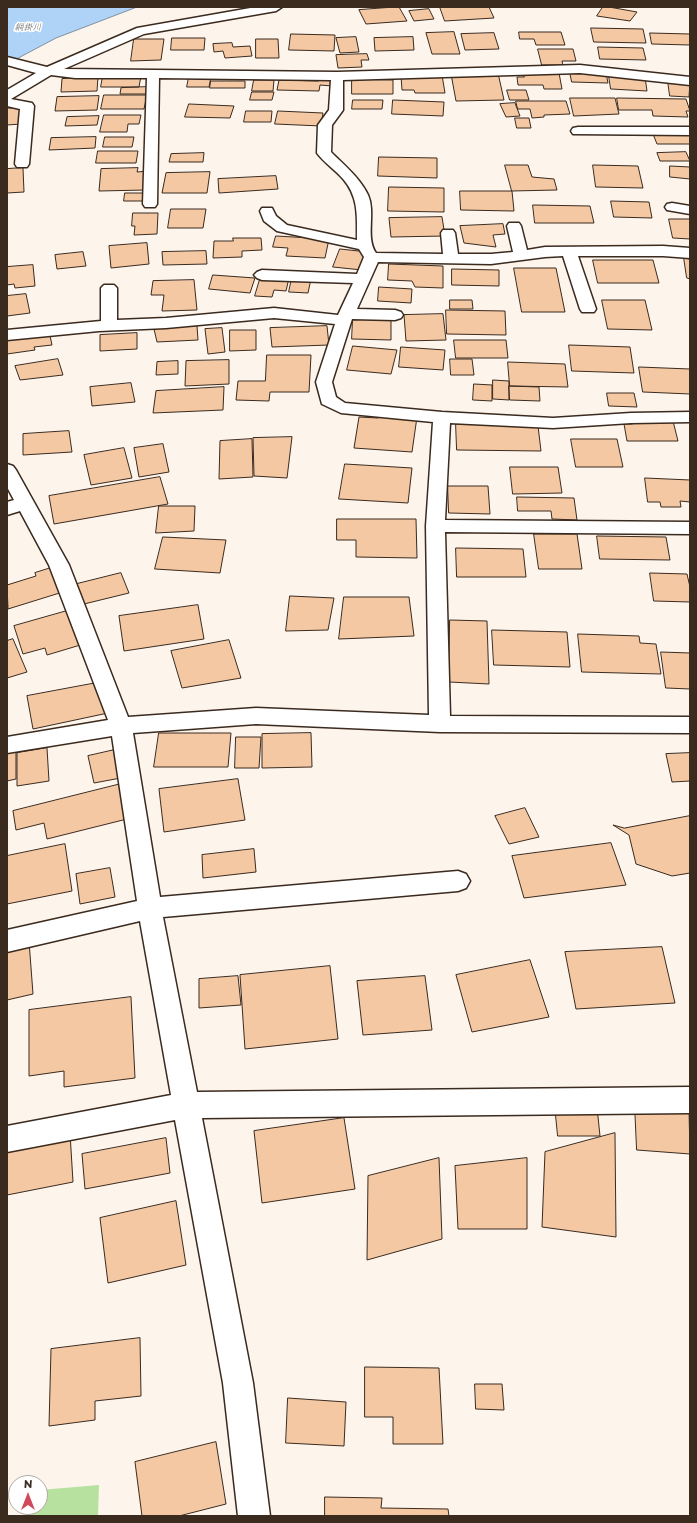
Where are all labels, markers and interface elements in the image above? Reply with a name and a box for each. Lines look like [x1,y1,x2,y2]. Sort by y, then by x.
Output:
water label: 網掛川 [15,23,41,33]
north arrow [8,1475,48,1515]
text: N [24,1475,32,1492]

